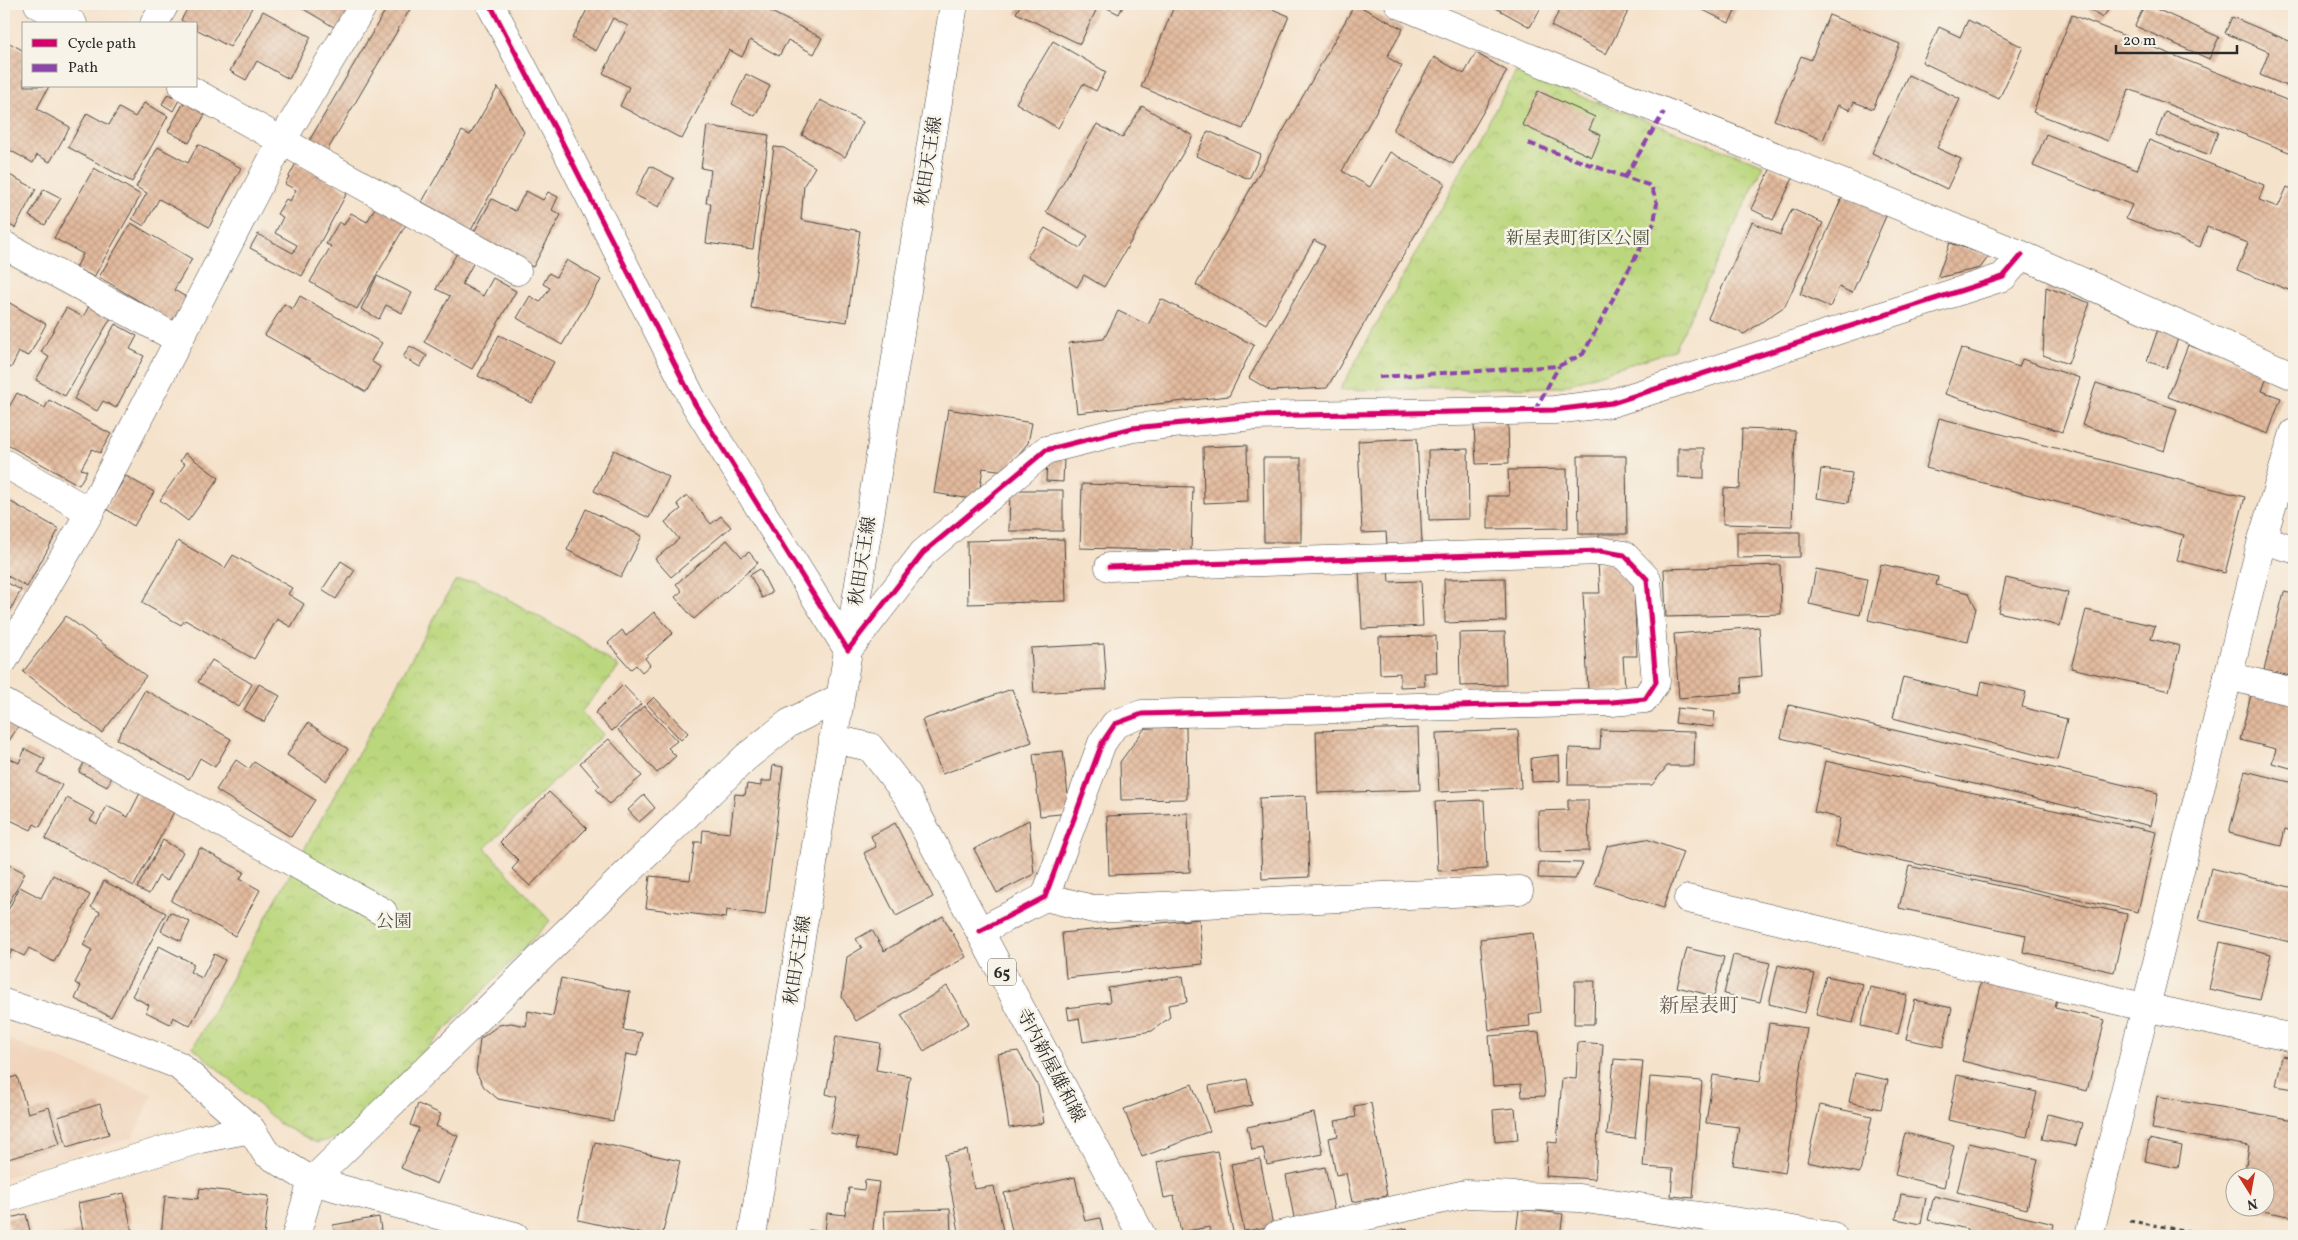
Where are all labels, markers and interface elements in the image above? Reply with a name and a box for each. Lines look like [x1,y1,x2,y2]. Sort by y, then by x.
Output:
legend [22,22,198,88]
scale bar [2116,22,2237,54]
text: 20 m [2123,31,2156,52]
text: Cycle path [68,34,136,55]
text: Path [68,58,98,79]
street label: 秋田天王線 [910,115,949,208]
park label: 新屋表町街区公園 [1506,227,1650,252]
street label: 秋田天王線 [844,515,883,608]
park label: 公園 [376,910,412,935]
street label: 秋田天王線 [779,914,818,1007]
road number: 65 [988,959,1016,986]
district label: 新屋表町 [1659,993,1739,1021]
street label: 寺内新屋雄和線 [1009,1004,1090,1127]
north arrow [2226,1168,2276,1218]
text: N [2245,1193,2259,1214]

